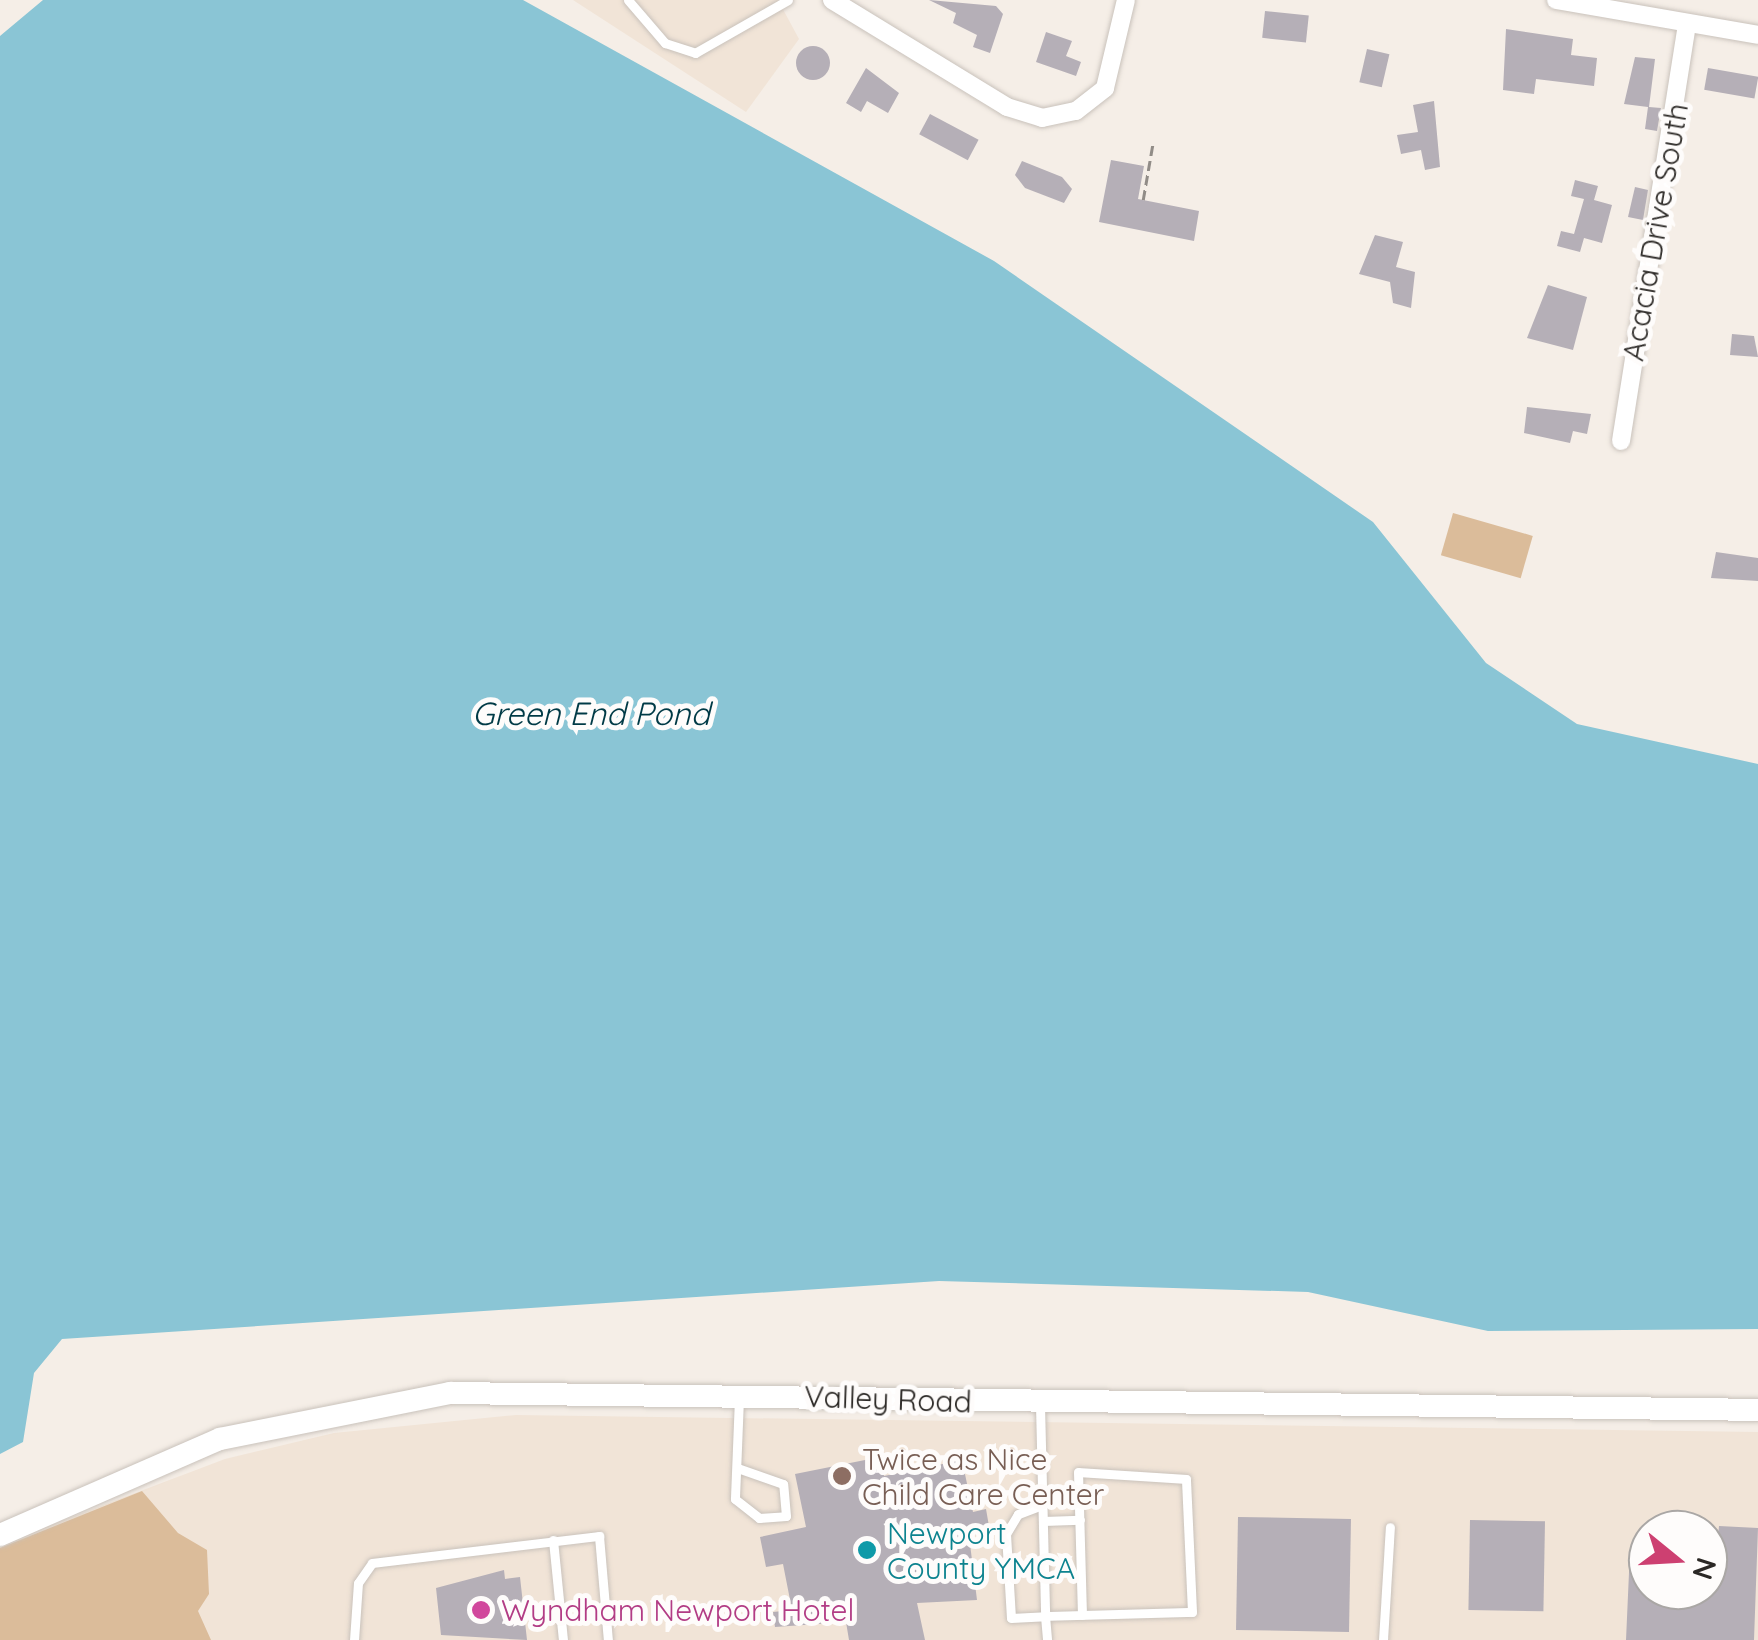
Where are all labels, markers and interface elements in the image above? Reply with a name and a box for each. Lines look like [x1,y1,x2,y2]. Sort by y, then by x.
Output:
street label: Acacia Drive South [1615,100,1695,364]
water label: Green End Pond [472,694,710,732]
street label: Valley Road [804,1378,972,1420]
place label: Twice as Nice Child Care Center [862,1441,1104,1512]
marker: Twice as Nice Child Care Center [831,1465,853,1487]
north arrow [1628,1510,1728,1610]
place label: Newport County YMCA [887,1515,1075,1586]
marker: Newport County YMCA [856,1539,878,1561]
text: N [1685,1554,1725,1584]
place label: Wyndham Newport Hotel [501,1592,854,1628]
marker: Wyndham Newport Hotel [470,1599,492,1621]

